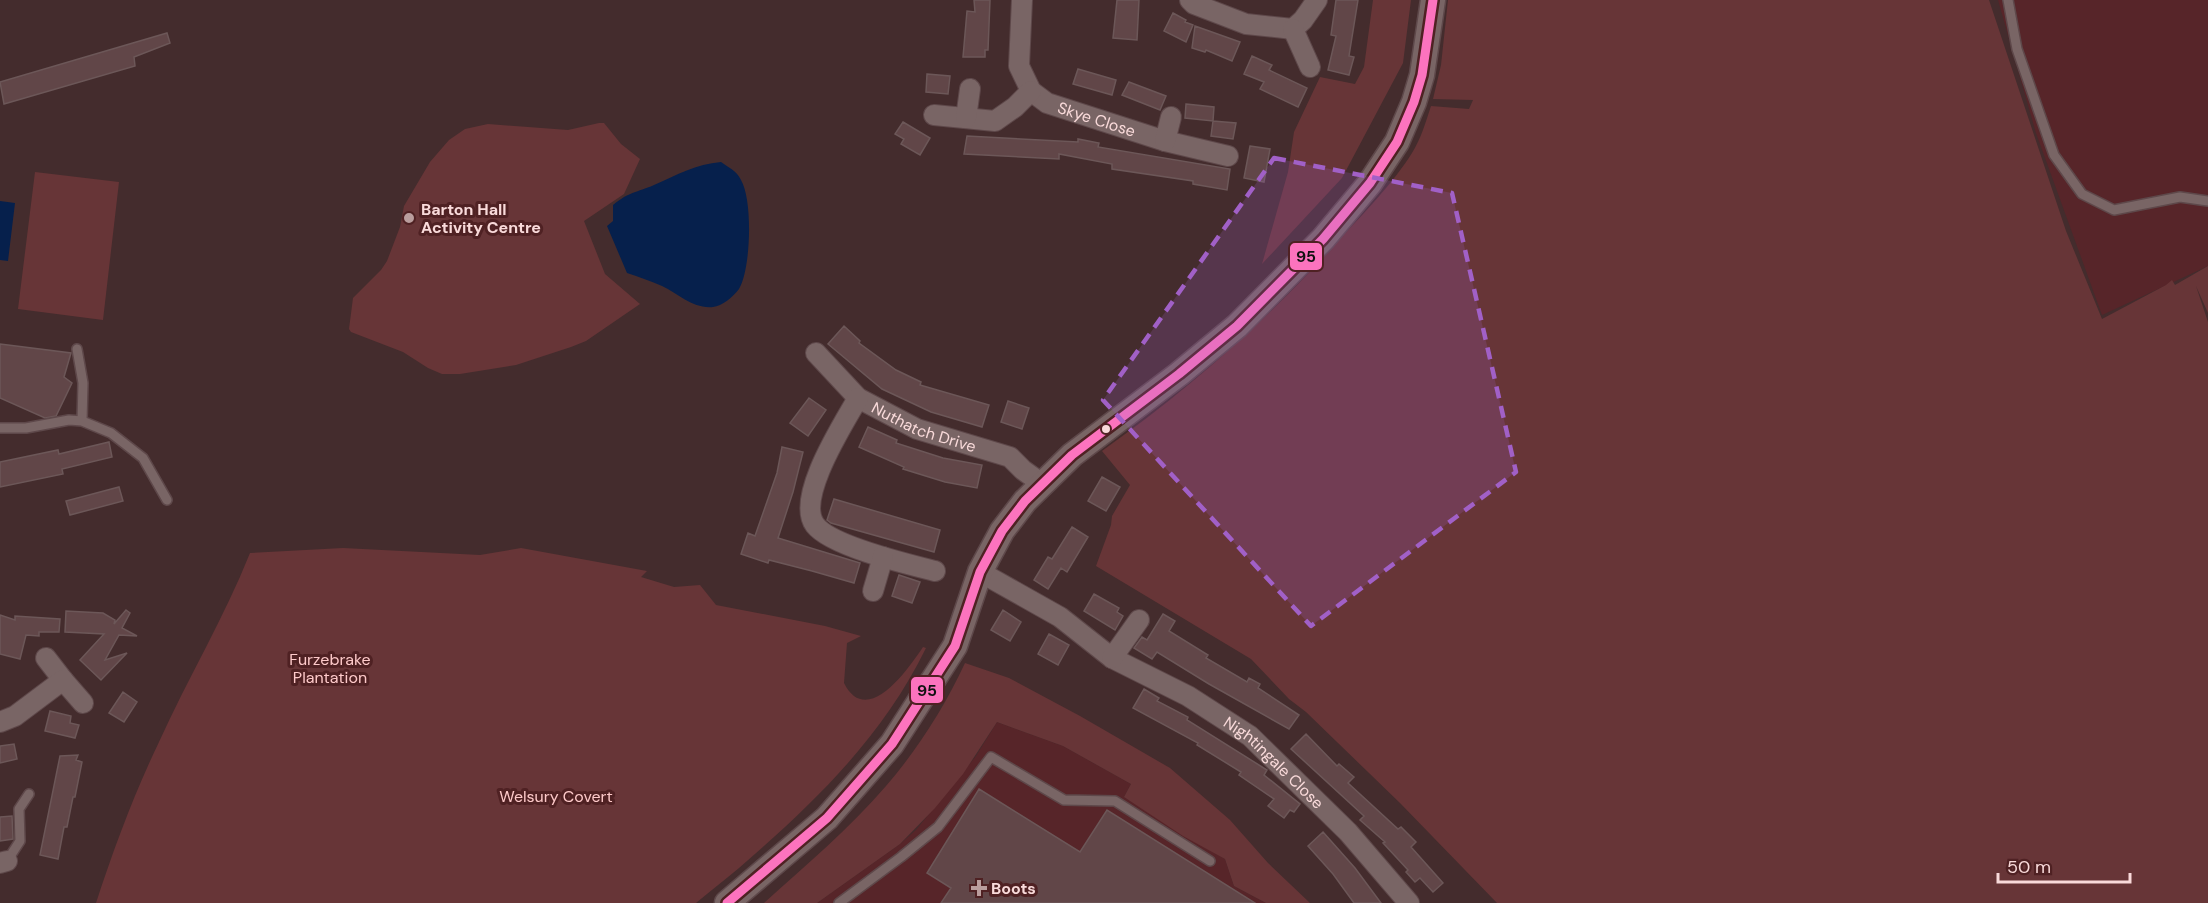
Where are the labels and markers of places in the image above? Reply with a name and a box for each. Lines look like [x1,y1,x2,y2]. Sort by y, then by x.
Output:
place label: Barton Hall Activity Centre [421,199,541,238]
marker: Barton Hall Activity Centre [402,211,416,225]
unlabelled marker [1100,423,1112,435]
place label: Boots [991,878,1036,899]
marker: Boots [972,881,986,895]

